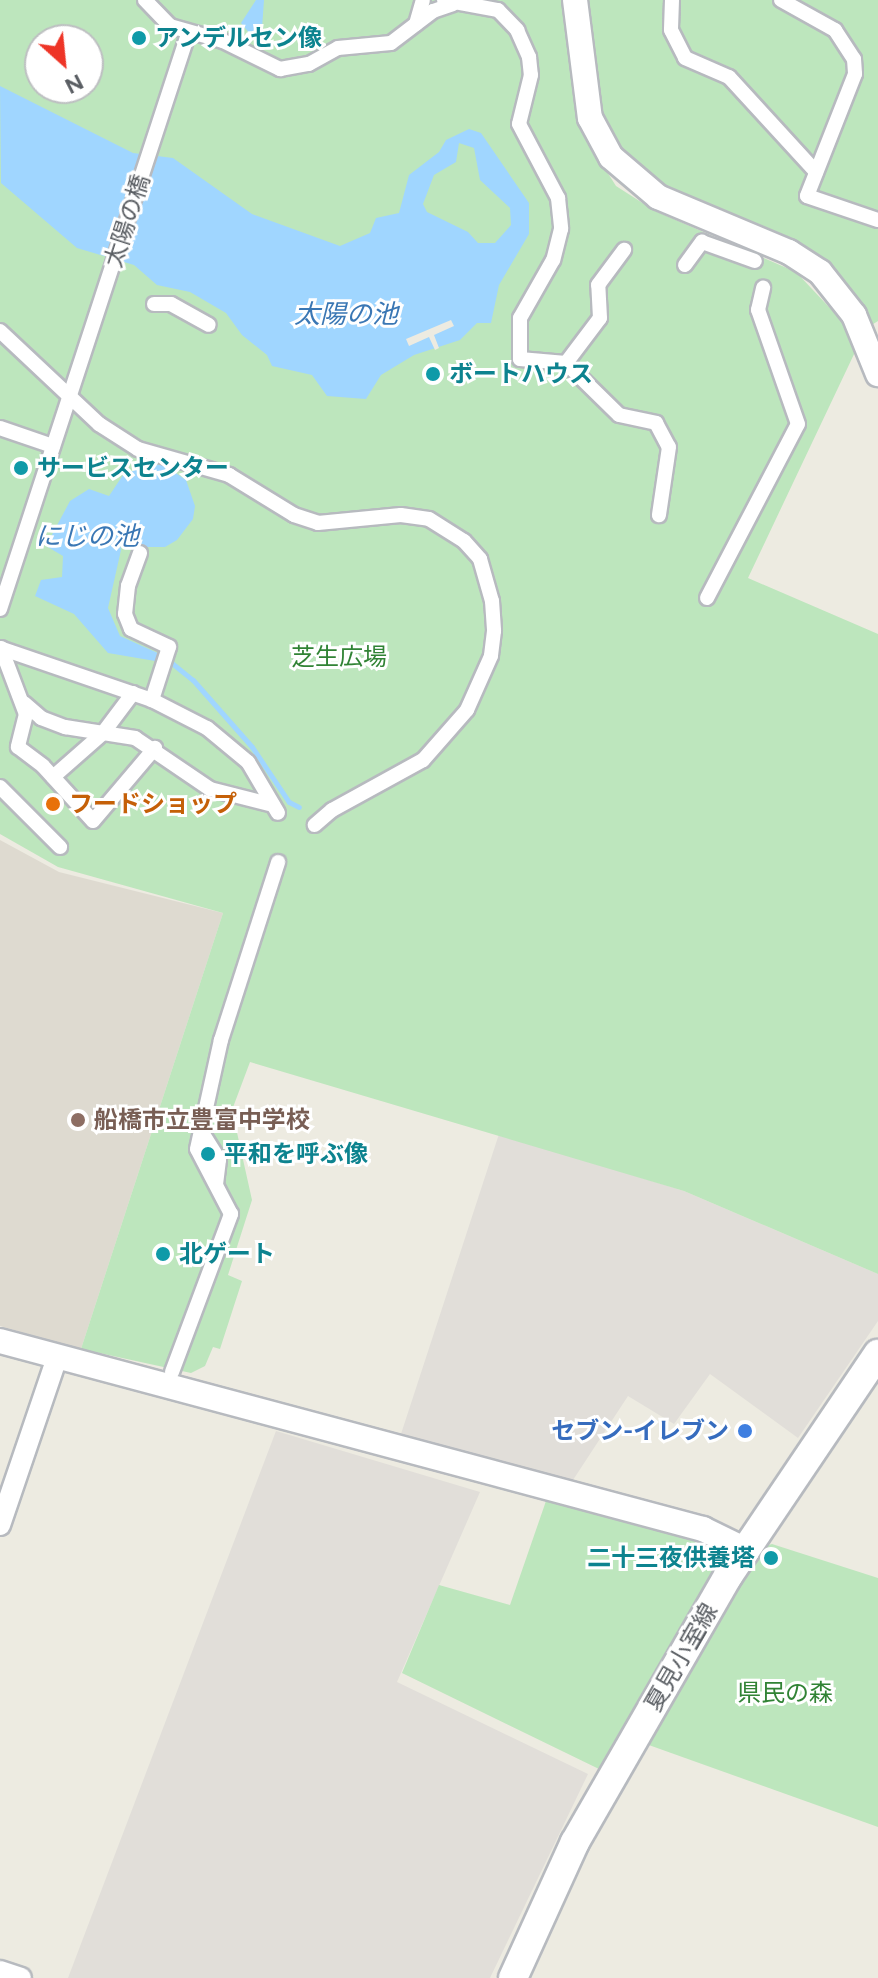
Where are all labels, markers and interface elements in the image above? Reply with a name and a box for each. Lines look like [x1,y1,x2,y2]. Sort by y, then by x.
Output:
north arrow [24,24,104,104]
place label: アンデルセン像 [155,24,323,52]
marker: アンデルセン像 [130,29,148,47]
text: N [61,68,88,100]
street label: 太陽の橋 [98,171,156,271]
water label: 太陽の池 [294,299,398,331]
place label: ボートハウス [449,360,593,388]
marker: ボートハウス [424,365,442,383]
place label: サービスセンター [37,454,229,482]
marker: サービスセンター [12,459,30,477]
water label: にじの池 [35,521,139,553]
park label: 芝生広場 [291,643,387,671]
place label: フードショップ [69,790,237,818]
marker: フードショップ [44,795,62,813]
place label: 船橋市立豊富中学校 [94,1106,310,1134]
marker: 船橋市立豊富中学校 [69,1111,87,1129]
place label: 平和を呼ぶ像 [224,1140,368,1168]
marker: 平和を呼ぶ像 [199,1145,217,1163]
place label: 北ゲート [179,1240,275,1268]
marker: 北ゲート [154,1245,172,1263]
place label: セブン-イレブン [551,1417,729,1445]
marker: セブン-イレブン [736,1422,754,1440]
place label: 二十三夜供養塔 [587,1544,755,1572]
marker: 二十三夜供養塔 [762,1549,780,1567]
street label: 夏見小室線 [639,1598,723,1716]
park label: 県民の森 [737,1679,833,1707]

